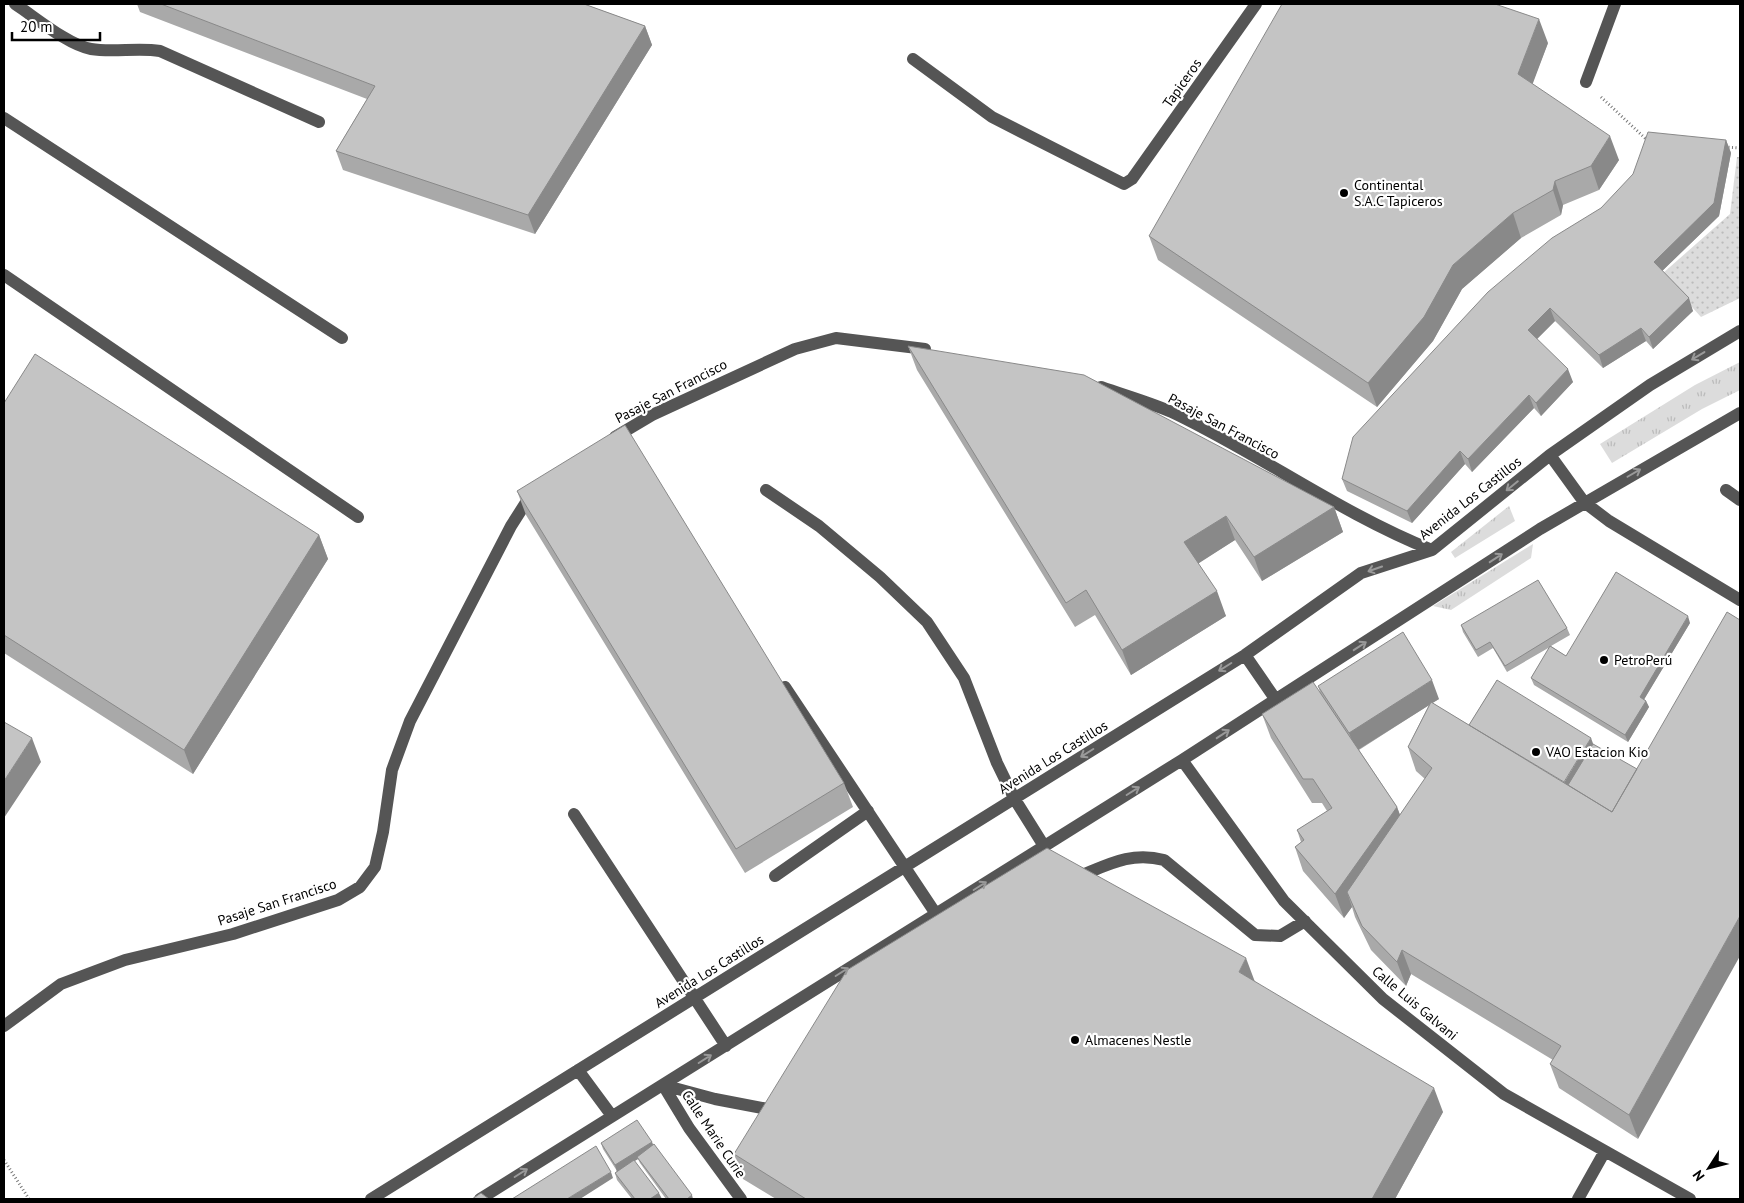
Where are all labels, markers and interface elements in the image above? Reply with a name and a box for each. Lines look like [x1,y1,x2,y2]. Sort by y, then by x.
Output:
scale bar [12,10,100,42]
text: 20 m [20,17,53,36]
street label: Tapiceros [1159,55,1205,111]
place label: Continental S.A.C Tapiceros [1354,176,1443,210]
marker: Continental S.A.C Tapiceros [1338,187,1350,199]
one-way arrow [1692,352,1706,362]
street label: Pasaje San Francisco [612,355,730,427]
street label: Pasaje San Francisco [1165,389,1283,463]
street label: Avenida Los Castillos [1415,452,1525,544]
one-way arrow [1627,467,1641,477]
one-way arrow [1506,480,1519,491]
one-way arrow [1489,552,1503,563]
one-way arrow [1368,565,1383,574]
one-way arrow [1352,641,1366,651]
place label: PetroPerú [1614,651,1672,669]
marker: PetroPerú [1598,654,1610,666]
one-way arrow [1218,662,1232,673]
street label: Avenida Los Castillos [995,716,1111,798]
one-way arrow [1216,729,1230,739]
place label: VAO Estacion Kio [1545,743,1648,761]
marker: VAO Estacion Kio [1530,746,1542,758]
one-way arrow [1080,748,1094,759]
one-way arrow [1125,785,1139,795]
street label: Pasaje San Francisco [215,874,339,930]
one-way arrow [973,881,987,891]
street label: Avenida Los Castillos [651,930,767,1012]
street label: Calle Luis Galvani [1368,962,1462,1044]
one-way arrow [835,967,849,977]
place label: Almacenes Nestle [1085,1031,1191,1049]
marker: Almacenes Nestle [1069,1034,1081,1046]
one-way arrow [697,1054,711,1064]
street label: Calle Marie Curie [678,1087,750,1181]
north arrow [1684,1143,1734,1193]
text: N [1688,1167,1708,1185]
one-way arrow [514,1168,528,1178]

